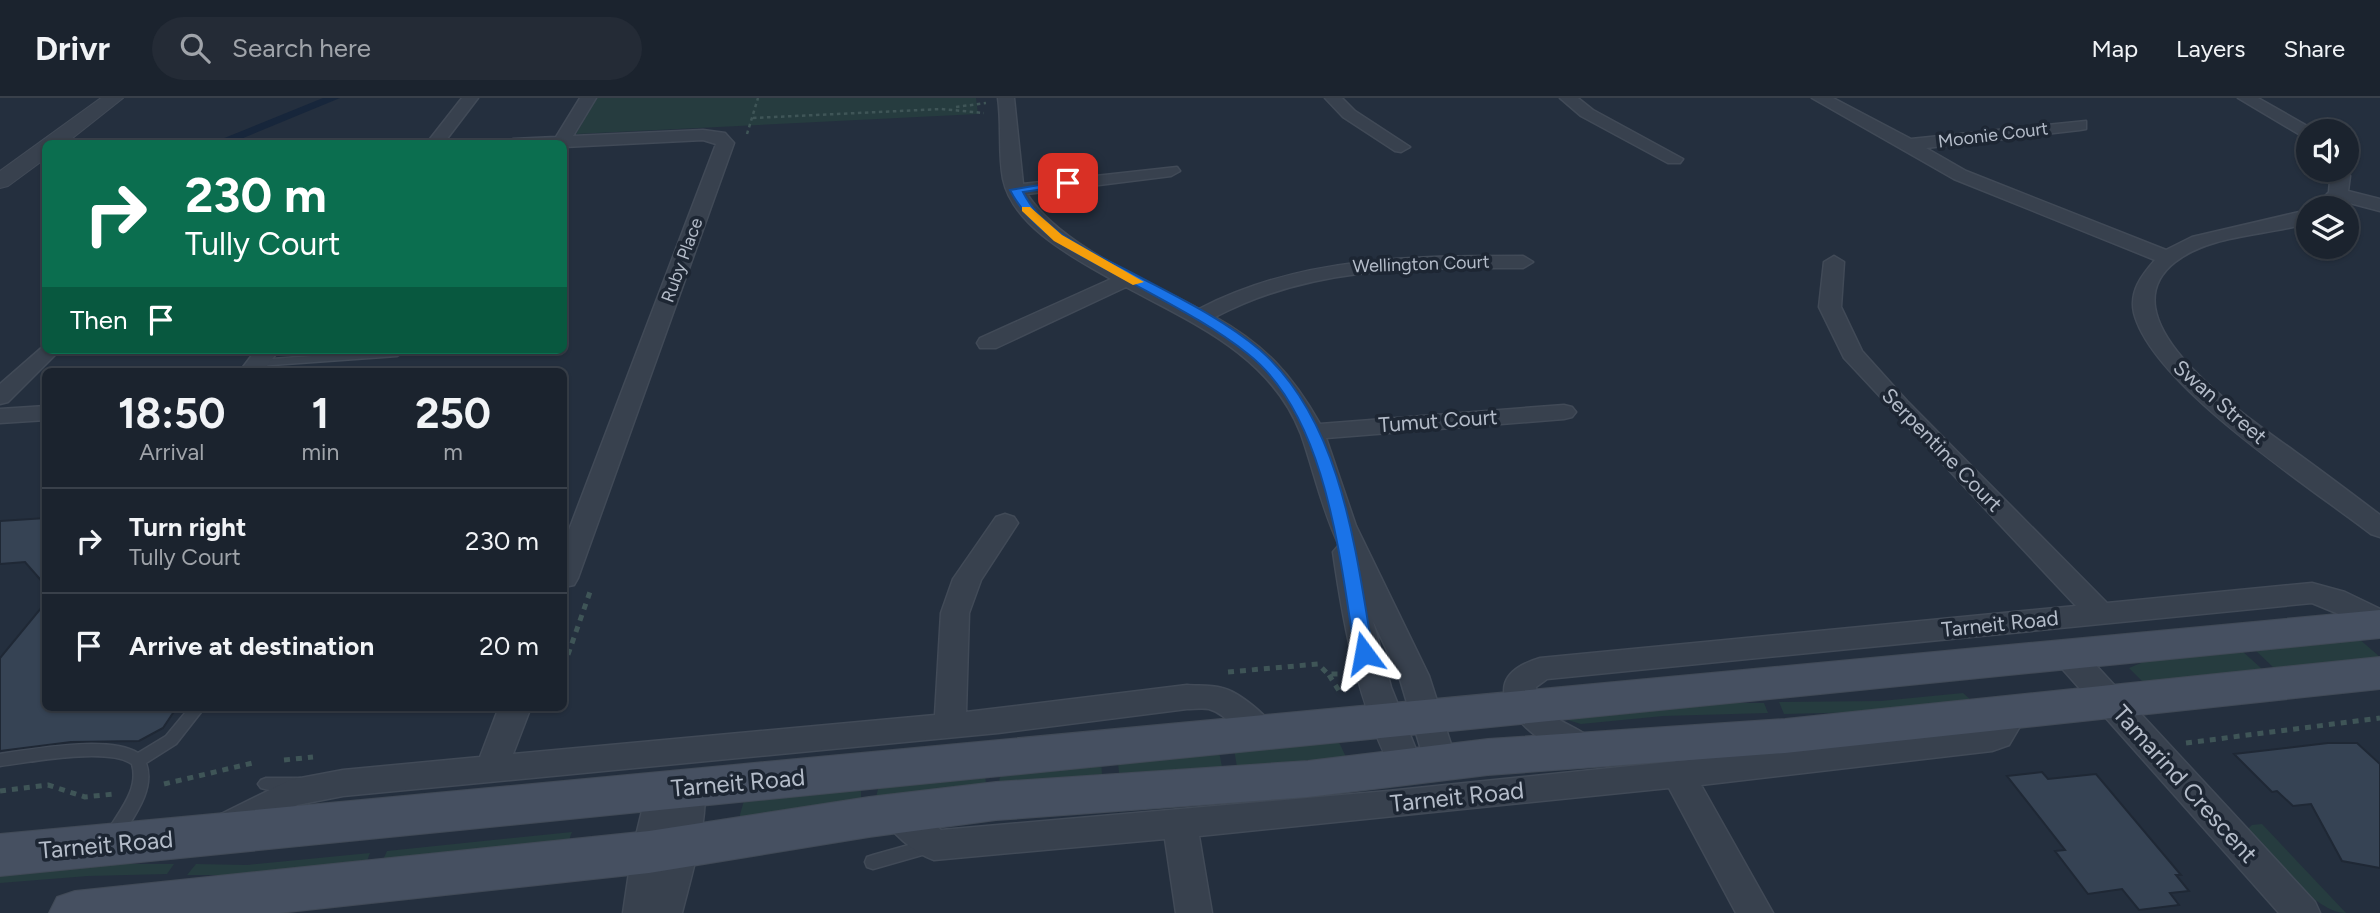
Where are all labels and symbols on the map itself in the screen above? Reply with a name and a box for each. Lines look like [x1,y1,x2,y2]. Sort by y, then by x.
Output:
street label: Moonie Court [1937,117,2050,153]
pin [1038,153,1098,213]
street label: Ruby Place [656,214,708,305]
street label: Wellington Court [1352,251,1490,277]
street label: Swan Street [2169,354,2272,449]
street label: Serpentine Court [1877,383,2008,517]
street label: Tumut Court [1378,404,1498,437]
street label: Tarneit Road [1940,605,2060,642]
position arrow [1327,616,1401,690]
street label: Tamarind Crescent [2107,699,2264,868]
street label: Tarneit Road [670,762,806,803]
street label: Tarneit Road [1389,775,1525,818]
street label: Tarneit Road [38,824,174,865]

